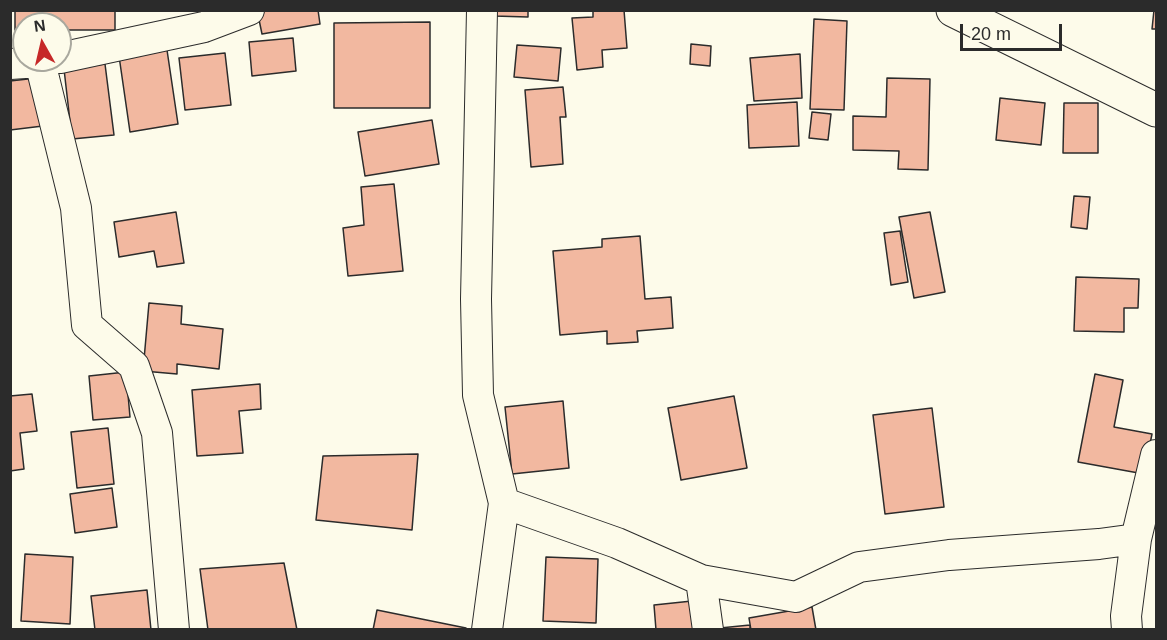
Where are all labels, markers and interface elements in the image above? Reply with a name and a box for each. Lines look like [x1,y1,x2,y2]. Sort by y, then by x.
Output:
north arrow [12,12,72,72]
scale bar [963,12,1065,50]
text: N [33,16,47,35]
text: 20 m [971,24,1011,44]

